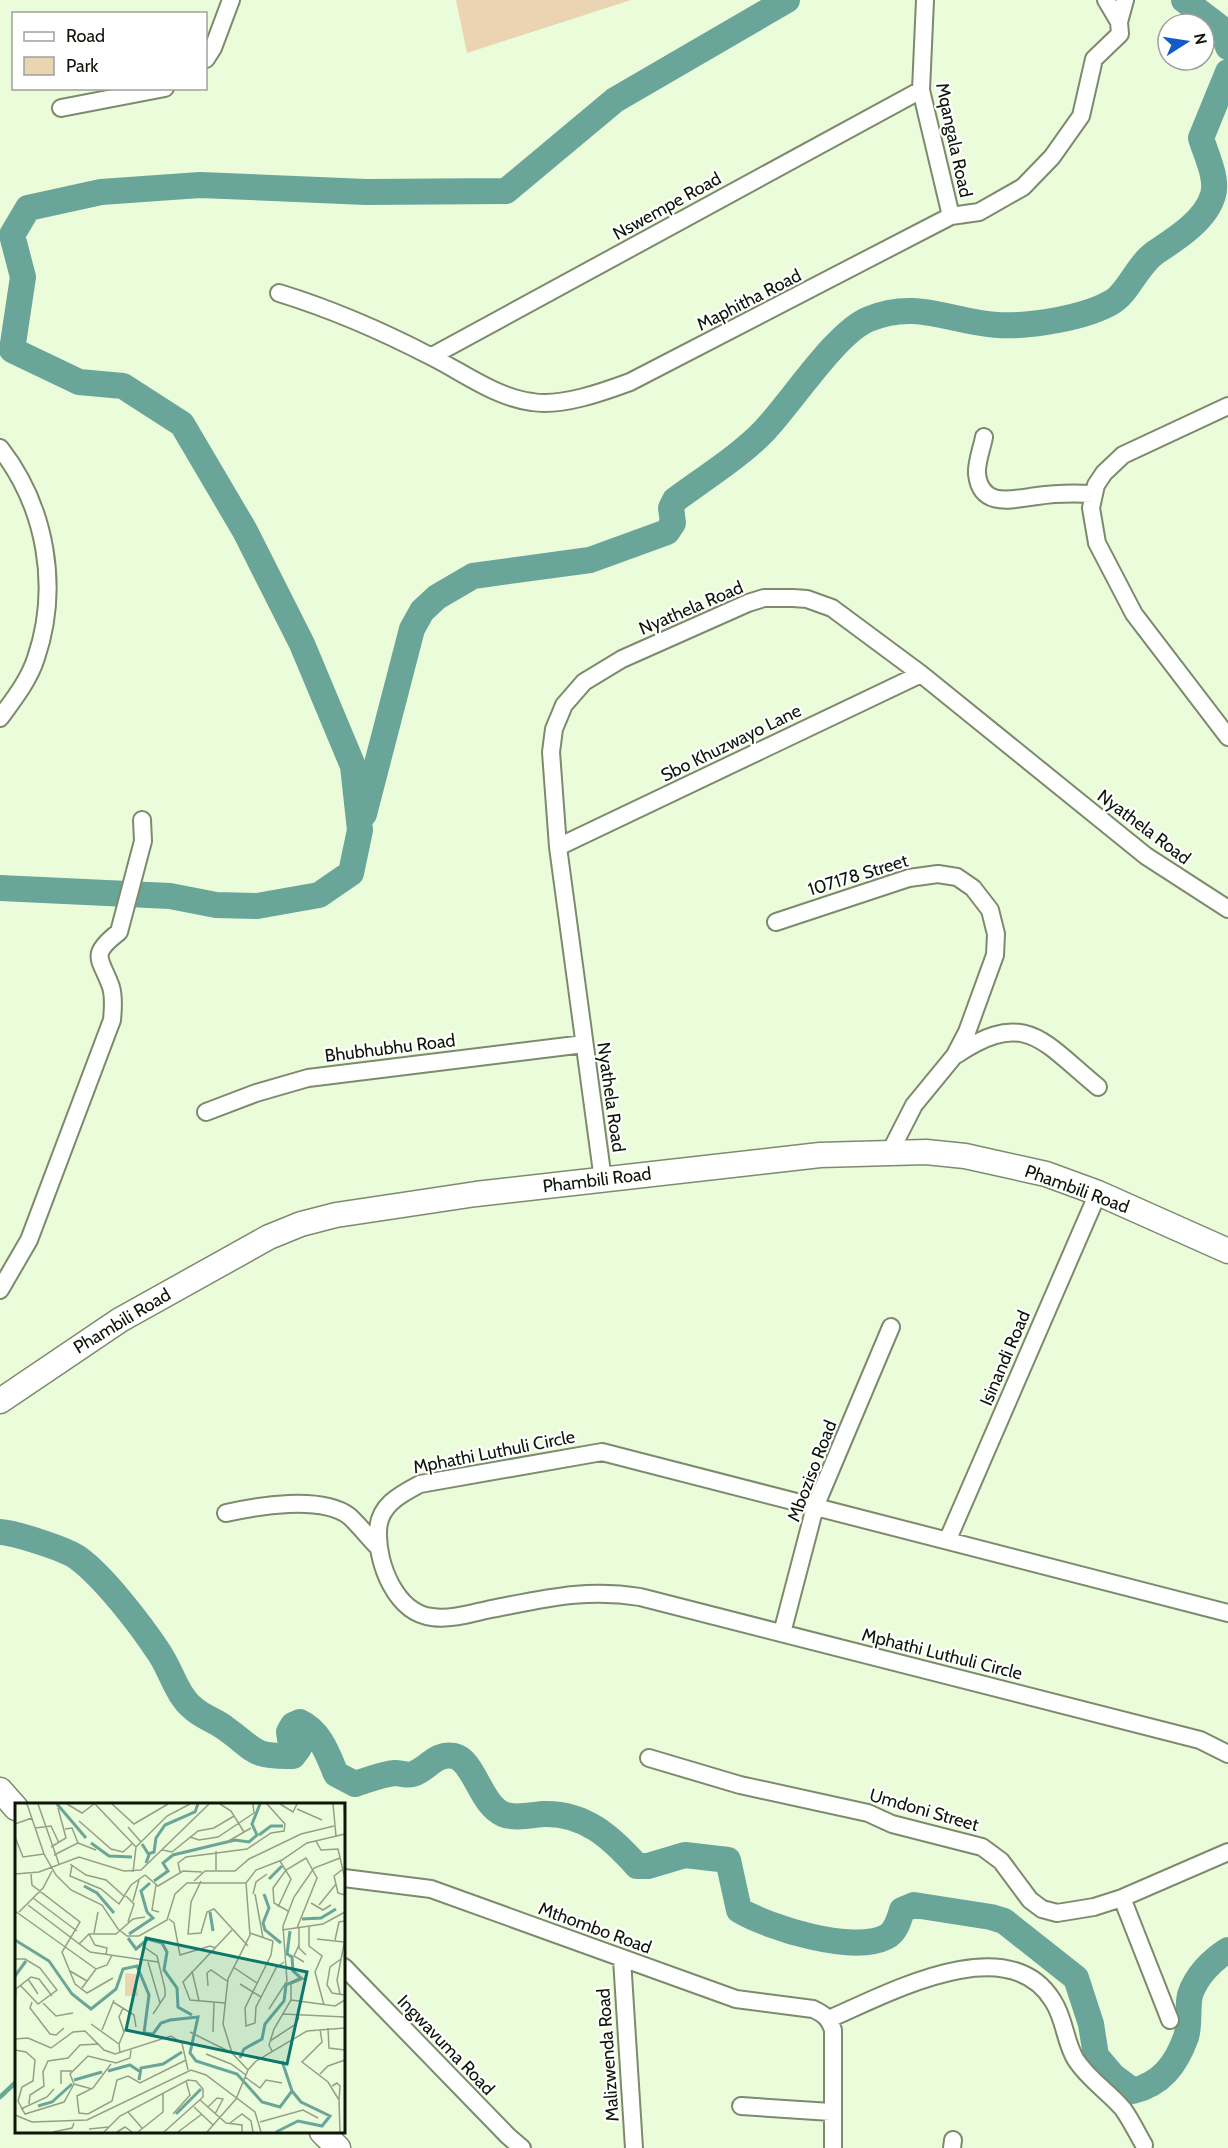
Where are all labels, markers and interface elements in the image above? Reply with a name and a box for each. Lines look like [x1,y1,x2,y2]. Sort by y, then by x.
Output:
legend [12,12,207,90]
north arrow [1156,12,1216,72]
text: Road [66,25,105,47]
text: N [1190,31,1211,46]
text: Park [66,55,99,77]
street label: Mqangala Road [931,81,977,199]
street label: Nswempe Road [609,167,725,245]
street label: Maphitha Road [693,264,805,336]
street label: Nyathela Road [636,576,746,640]
street label: Sbo Khuzwayo Lane [657,700,805,786]
street label: Nyathela Road [1093,785,1195,869]
street label: 107178 Street [805,849,911,901]
street label: Bhubhubhu Road [324,1029,456,1067]
street label: Nyathela Road [592,1041,630,1153]
street label: Phambili Road [1022,1160,1132,1218]
street label: Phambili Road [541,1162,653,1198]
street label: Phambili Road [69,1283,175,1359]
street label: Isinandi Road [975,1307,1035,1409]
street label: Mboziso Road [783,1417,841,1525]
street label: Mphathi Luthuli Circle [411,1426,577,1478]
street label: Mphathi Luthuli Circle [860,1623,1024,1685]
street label: Umdoni Street [867,1784,981,1836]
inset map [15,1803,345,2133]
street label: Mthombo Road [535,1897,655,1959]
street label: Malizwenda Road [592,1988,624,2122]
street label: Ingwavuma Road [393,1990,499,2100]

